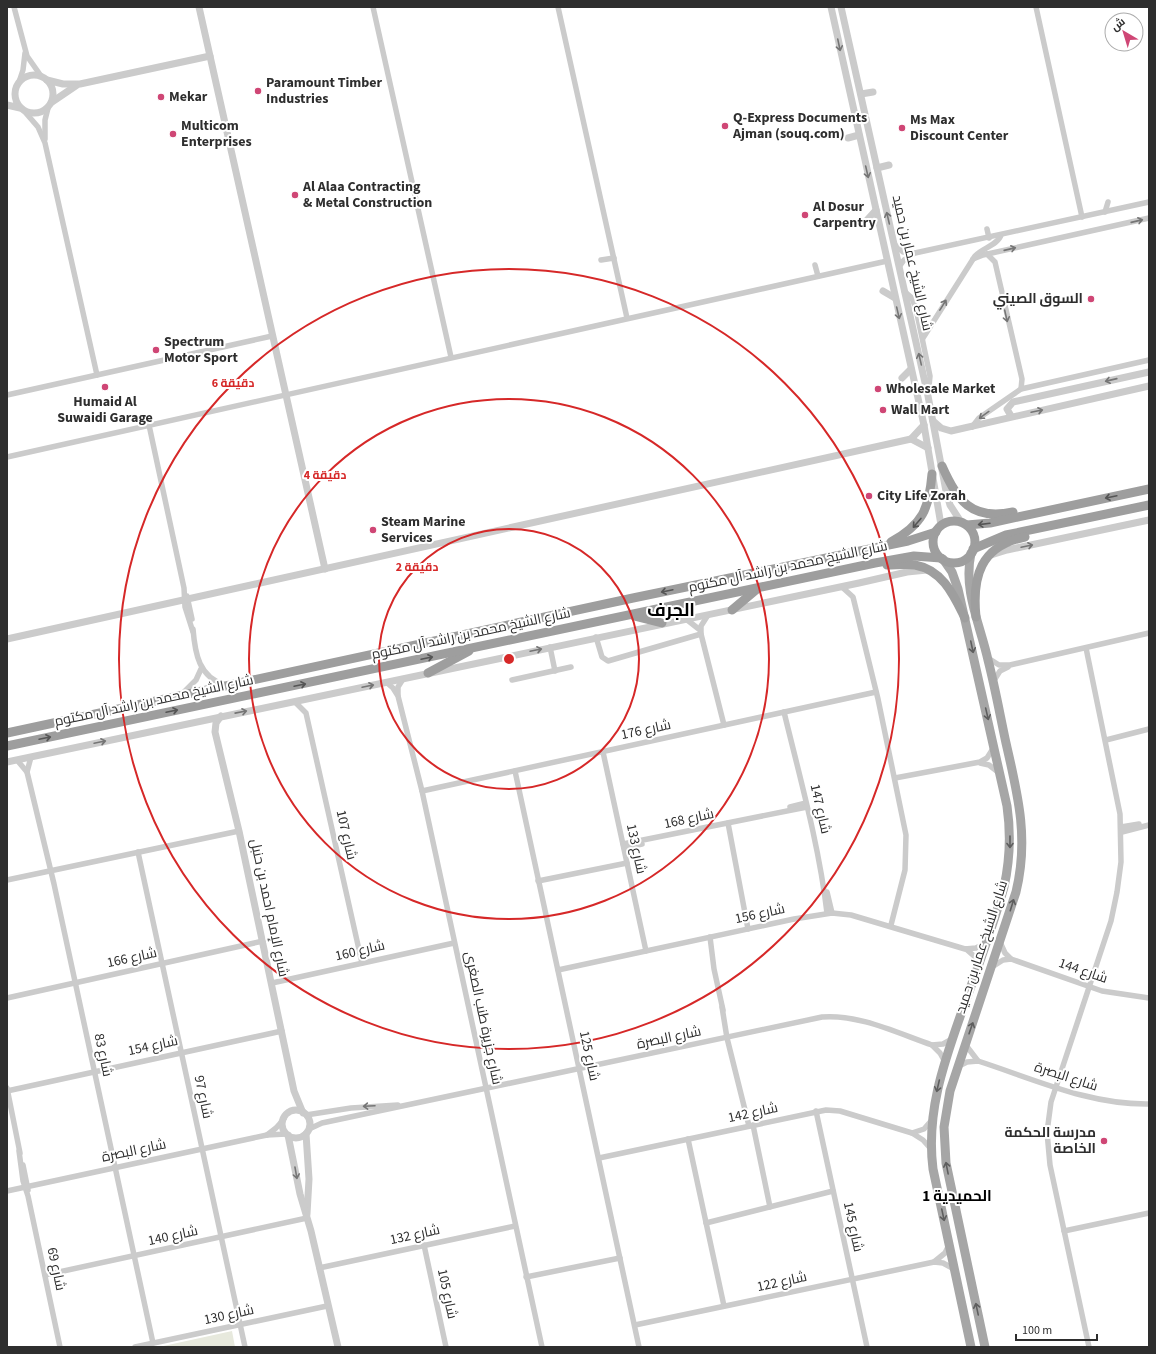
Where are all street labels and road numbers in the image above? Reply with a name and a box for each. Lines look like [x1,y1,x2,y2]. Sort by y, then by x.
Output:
street label: شارع الشيخ عمار بن حميد [887,193,937,333]
street label: شارع الشيخ محمد بن راشد آل مكتوم [687,536,889,598]
street label: شارع الشيخ محمد بن راشد آل مكتوم [370,603,572,665]
street label: شارع الشيخ محمد بن راشد آل مكتوم [53,670,255,732]
street label: شارع 176 [619,715,673,745]
street label: شارع 147 [805,782,835,836]
street label: شارع 168 [662,804,716,834]
street label: شارع 107 [331,808,361,862]
street label: شارع 133 [621,822,651,876]
street label: شارع الإمام احمد بن حنبل [245,837,293,979]
street label: شارع الشيخ عمار بن حميد [951,878,1013,1016]
street label: شارع 156 [733,899,787,929]
street label: شارع 160 [333,936,387,966]
street label: شارع 166 [105,943,159,973]
street label: شارع جزيرة طنب الصغرى [459,949,507,1087]
street label: شارع 144 [1056,953,1110,989]
street label: شارع البصرة [635,1021,703,1055]
street label: شارع 125 [574,1029,604,1083]
street label: شارع 83 [89,1031,117,1079]
street label: شارع 154 [126,1031,180,1061]
street label: شارع البصرة [1032,1057,1100,1097]
street label: شارع 97 [189,1073,217,1121]
street label: شارع 142 [726,1098,780,1128]
street label: شارع البصرة [100,1134,168,1168]
street label: شارع 145 [838,1200,868,1254]
street label: شارع 132 [388,1220,442,1250]
street label: شارع 140 [146,1221,200,1251]
street label: شارع 69 [42,1245,70,1293]
street label: شارع 105 [432,1267,462,1321]
street label: شارع 122 [755,1267,809,1297]
street label: شارع 130 [202,1300,256,1330]

